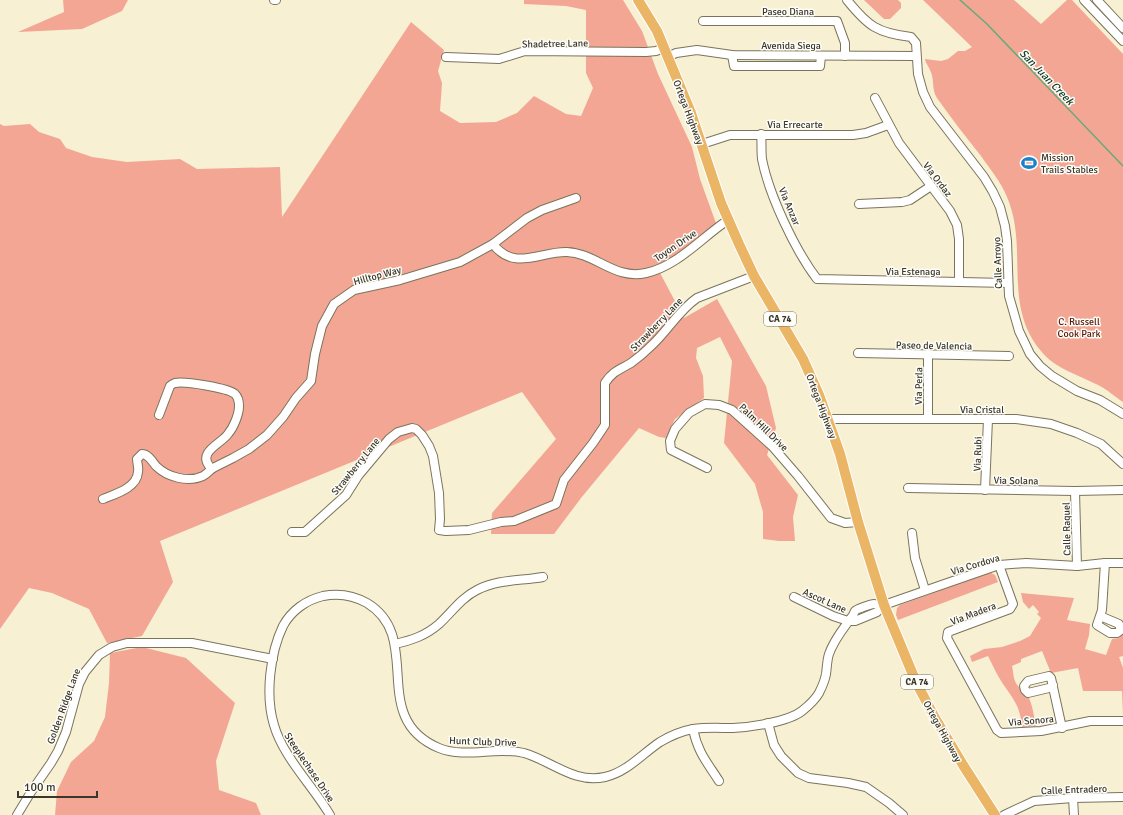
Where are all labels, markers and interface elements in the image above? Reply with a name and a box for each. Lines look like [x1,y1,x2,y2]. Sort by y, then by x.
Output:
street label: Paseo Diana [762,6,814,18]
street label: Shadetree Lane [522,37,588,51]
street label: Avenida Siega [761,40,821,52]
water label: San Juan Creek [1017,47,1077,109]
street label: Ortega Highway [670,78,706,147]
street label: Via Errecarte [767,119,823,131]
place label: Mission Trails Stables [1041,152,1099,176]
sports icon: Mission Trails Stables [1020,154,1038,172]
street label: Via Ordaz [920,160,955,200]
street label: Via Anzar [776,185,803,228]
street label: Toyon Drive [652,227,699,264]
street label: Calle Arroyo [991,237,1005,289]
street label: Hilltop Way [352,264,403,288]
street label: Via Estenaga [885,266,941,278]
street label: Strawberry Lane [628,295,685,354]
road number: CA 74 [764,312,796,326]
park label: C. Russell Cook Park [1058,316,1100,340]
street label: Paseo de Valencia [896,339,972,353]
street label: Via Perla [913,367,925,405]
street label: Ortega Highway [803,372,839,441]
street label: Palm Hill Drive [736,401,790,454]
street label: Via Cristal [960,404,1004,416]
street label: Strawberry Lane [329,436,383,498]
street label: Via Rubi [971,436,985,472]
street label: Via Solana [993,475,1039,487]
street label: Calle Raquel [1061,502,1073,556]
street label: Via Cordova [949,552,1001,578]
street label: Ascot Lane [801,586,848,616]
street label: Via Madera [949,600,998,628]
street label: Golden Ridge Lane [45,667,83,746]
road number: CA 74 [901,675,933,689]
street label: Ortega Highway [920,699,964,764]
street label: Via Sonora [1008,713,1054,729]
street label: Steeplechase Drive [281,731,337,805]
street label: Hunt Club Drive [449,735,517,749]
scale bar [18,773,97,799]
text: 100 m [24,780,56,795]
street label: Calle Entradero [1041,783,1107,797]

